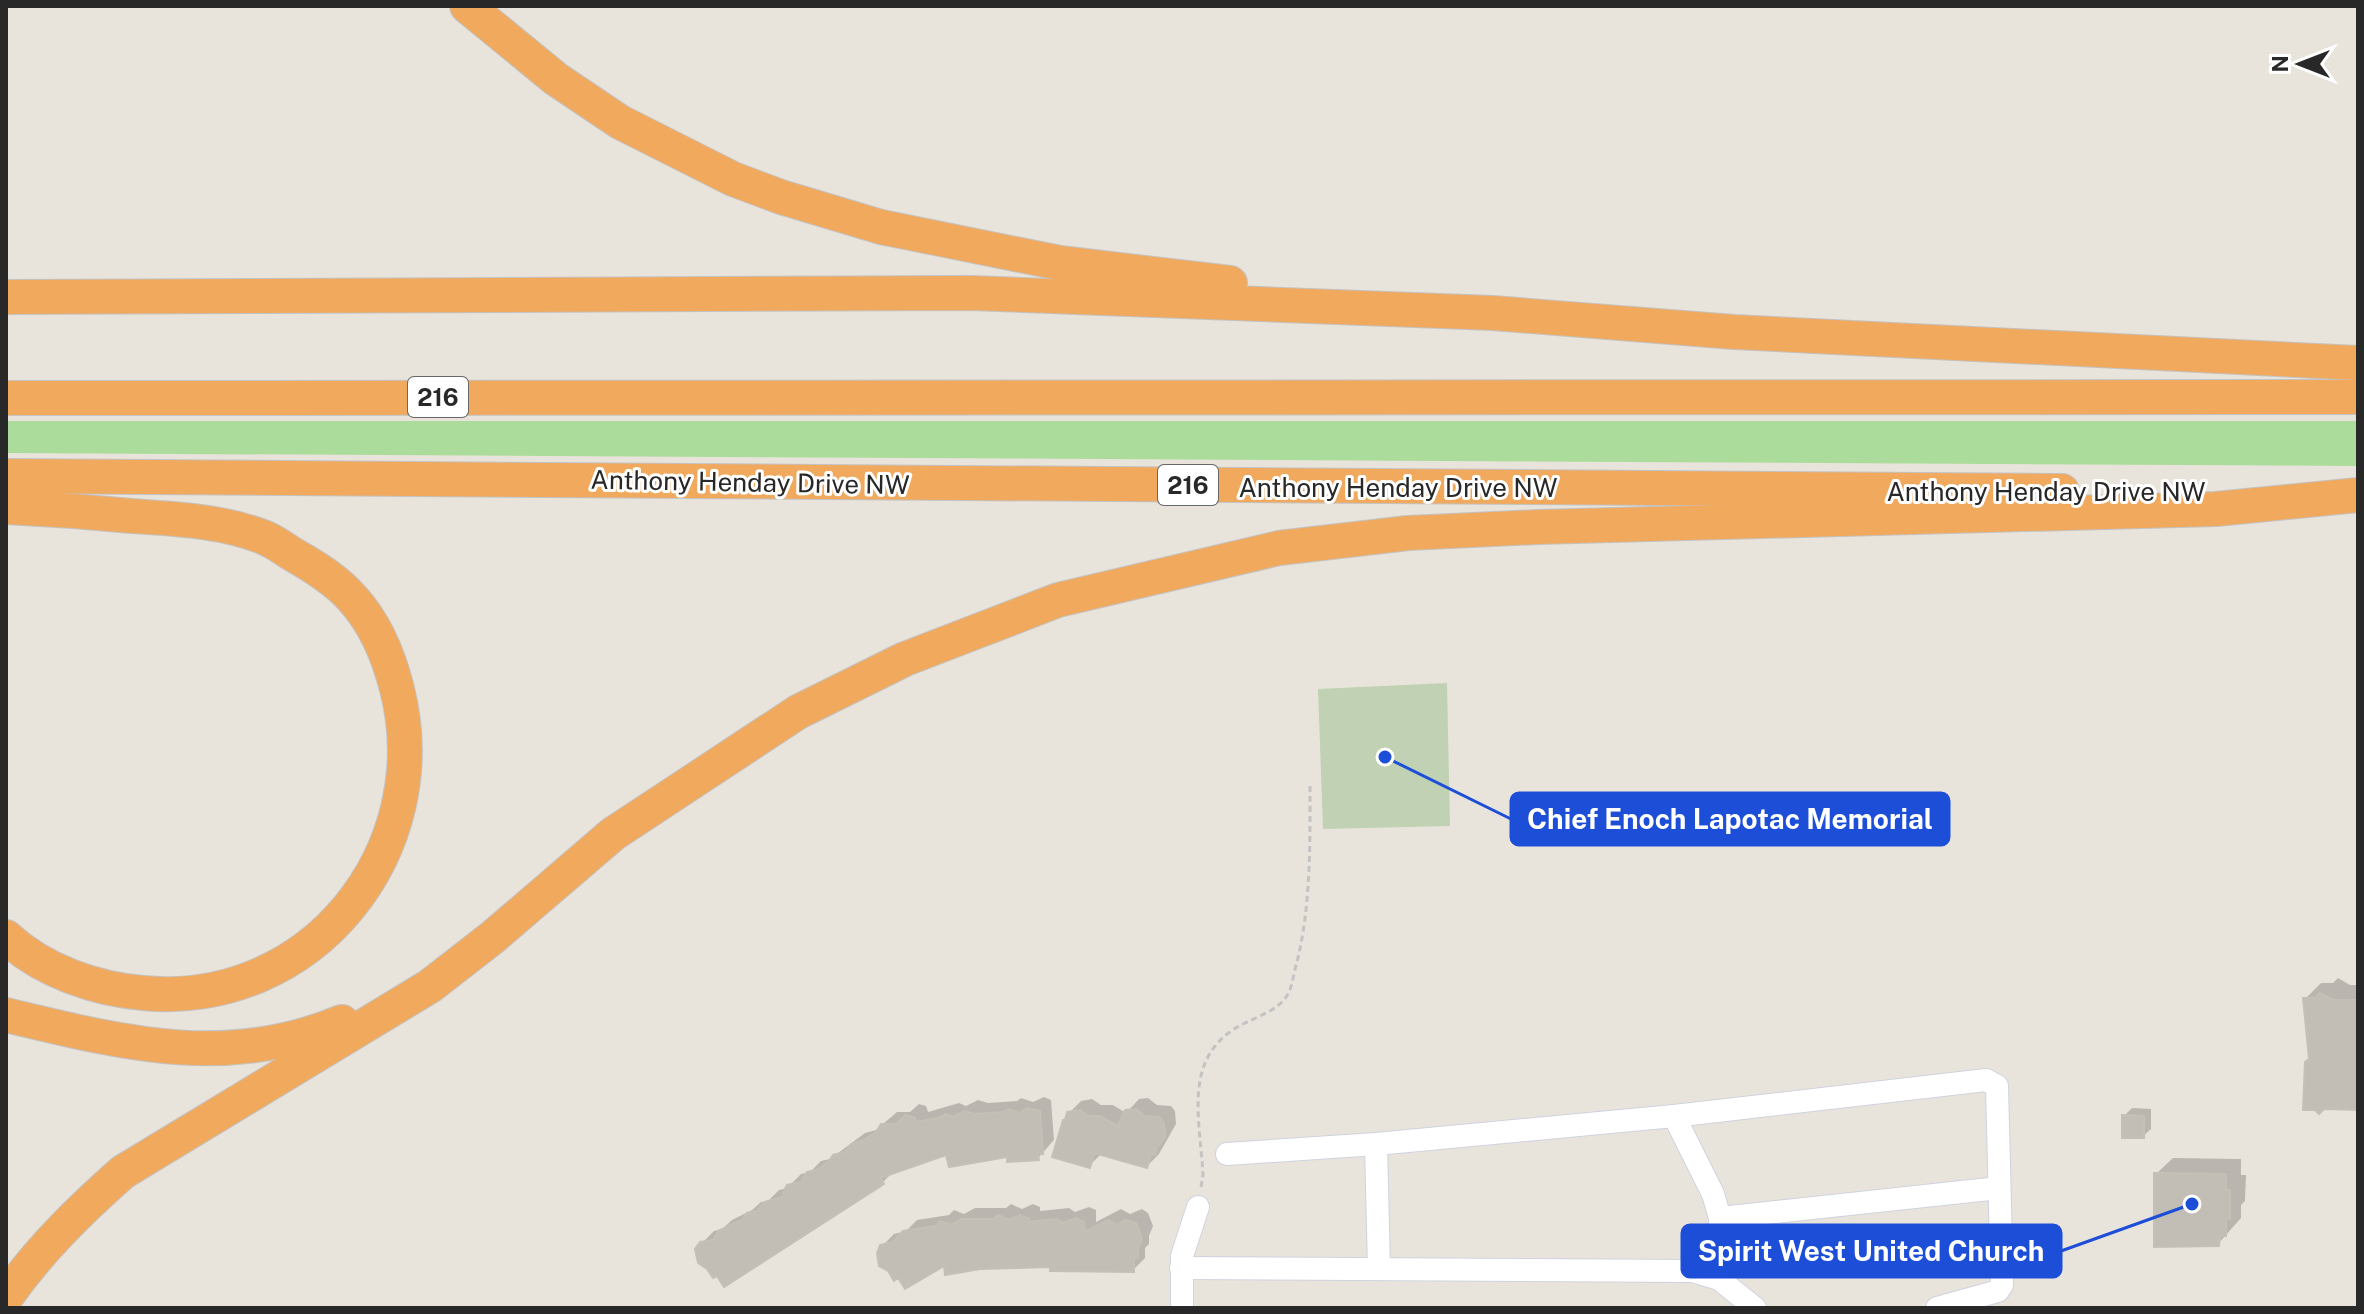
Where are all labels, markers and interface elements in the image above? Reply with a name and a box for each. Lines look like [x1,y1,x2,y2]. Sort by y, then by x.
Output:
north arrow [2260,24,2340,104]
text: N [2267,55,2293,73]
road number: 216 [408,377,468,417]
street label: Anthony Henday Drive NW [590,464,910,500]
road number: 216 [1158,465,1218,505]
street label: Anthony Henday Drive NW [1238,472,1558,503]
street label: Anthony Henday Drive NW [1886,476,2206,507]
callout: Chief Enoch Lapotac Memorial [1511,793,1949,845]
text: Chief Enoch Lapotac Memorial [1527,802,1933,835]
callout: Spirit West United Church [1682,1225,2061,1277]
text: Spirit West United Church [1698,1234,2044,1267]

